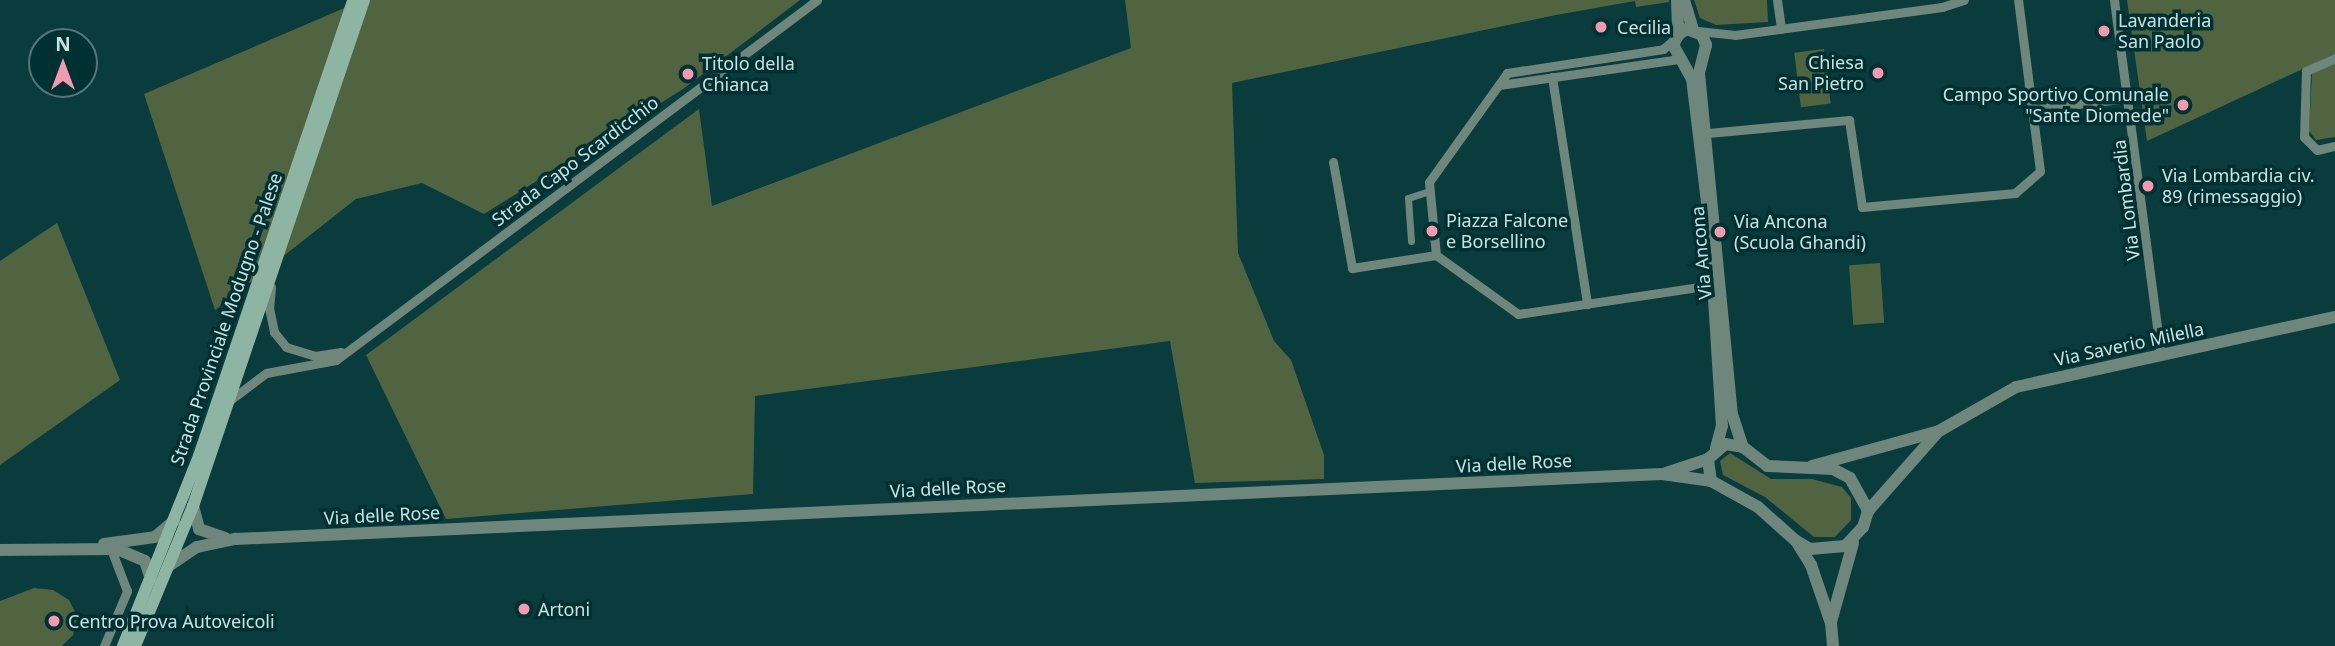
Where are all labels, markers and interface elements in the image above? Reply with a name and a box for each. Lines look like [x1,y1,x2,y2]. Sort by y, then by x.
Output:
place label: Lavanderia San Paolo [2118,10,2211,52]
place label: Cecilia [1617,16,1671,38]
marker: Cecilia [1591,17,1611,37]
marker: Lavanderia San Paolo [2096,23,2112,39]
north arrow [28,28,98,98]
text: N [55,31,71,57]
place label: Chiesa San Pietro [1778,52,1864,94]
place label: Titolo della Chianca [702,53,795,96]
marker: Chiesa San Pietro [1870,65,1886,81]
marker: Titolo della Chianca [680,66,696,82]
place label: Campo Sportivo Comunale "Sante Diomede" [1943,84,2169,126]
street label: Strada Capo Scardicchio [487,91,663,231]
marker: Campo Sportivo Comunale "Sante Diomede" [2175,97,2191,113]
street label: Via Lombardia [2108,138,2144,262]
place label: Via Lombardia civ. 89 (rimessaggio) [2162,165,2315,208]
street label: Strada Provinciale Modugno - Palese [166,170,286,468]
marker: Via Lombardia civ. 89 (rimessaggio) [2140,178,2156,194]
street label: Via Ancona [1686,205,1716,301]
place label: Piazza Falcone e Borsellino [1446,210,1568,252]
place label: Via Ancona (Scuola Ghandi) [1734,211,1866,254]
marker: Piazza Falcone e Borsellino [1424,223,1440,239]
marker: Via Ancona (Scuola Ghandi) [1712,224,1728,240]
street label: Via Saverio Milella [2052,318,2206,370]
street label: Via delle Rose [1455,449,1573,477]
street label: Via delle Rose [889,474,1007,502]
street label: Via delle Rose [323,501,441,529]
place label: Artoni [538,598,590,620]
marker: Artoni [516,601,532,617]
place label: Centro Prova Autoveicoli [68,610,275,632]
marker: Centro Prova Autoveicoli [46,613,62,629]

